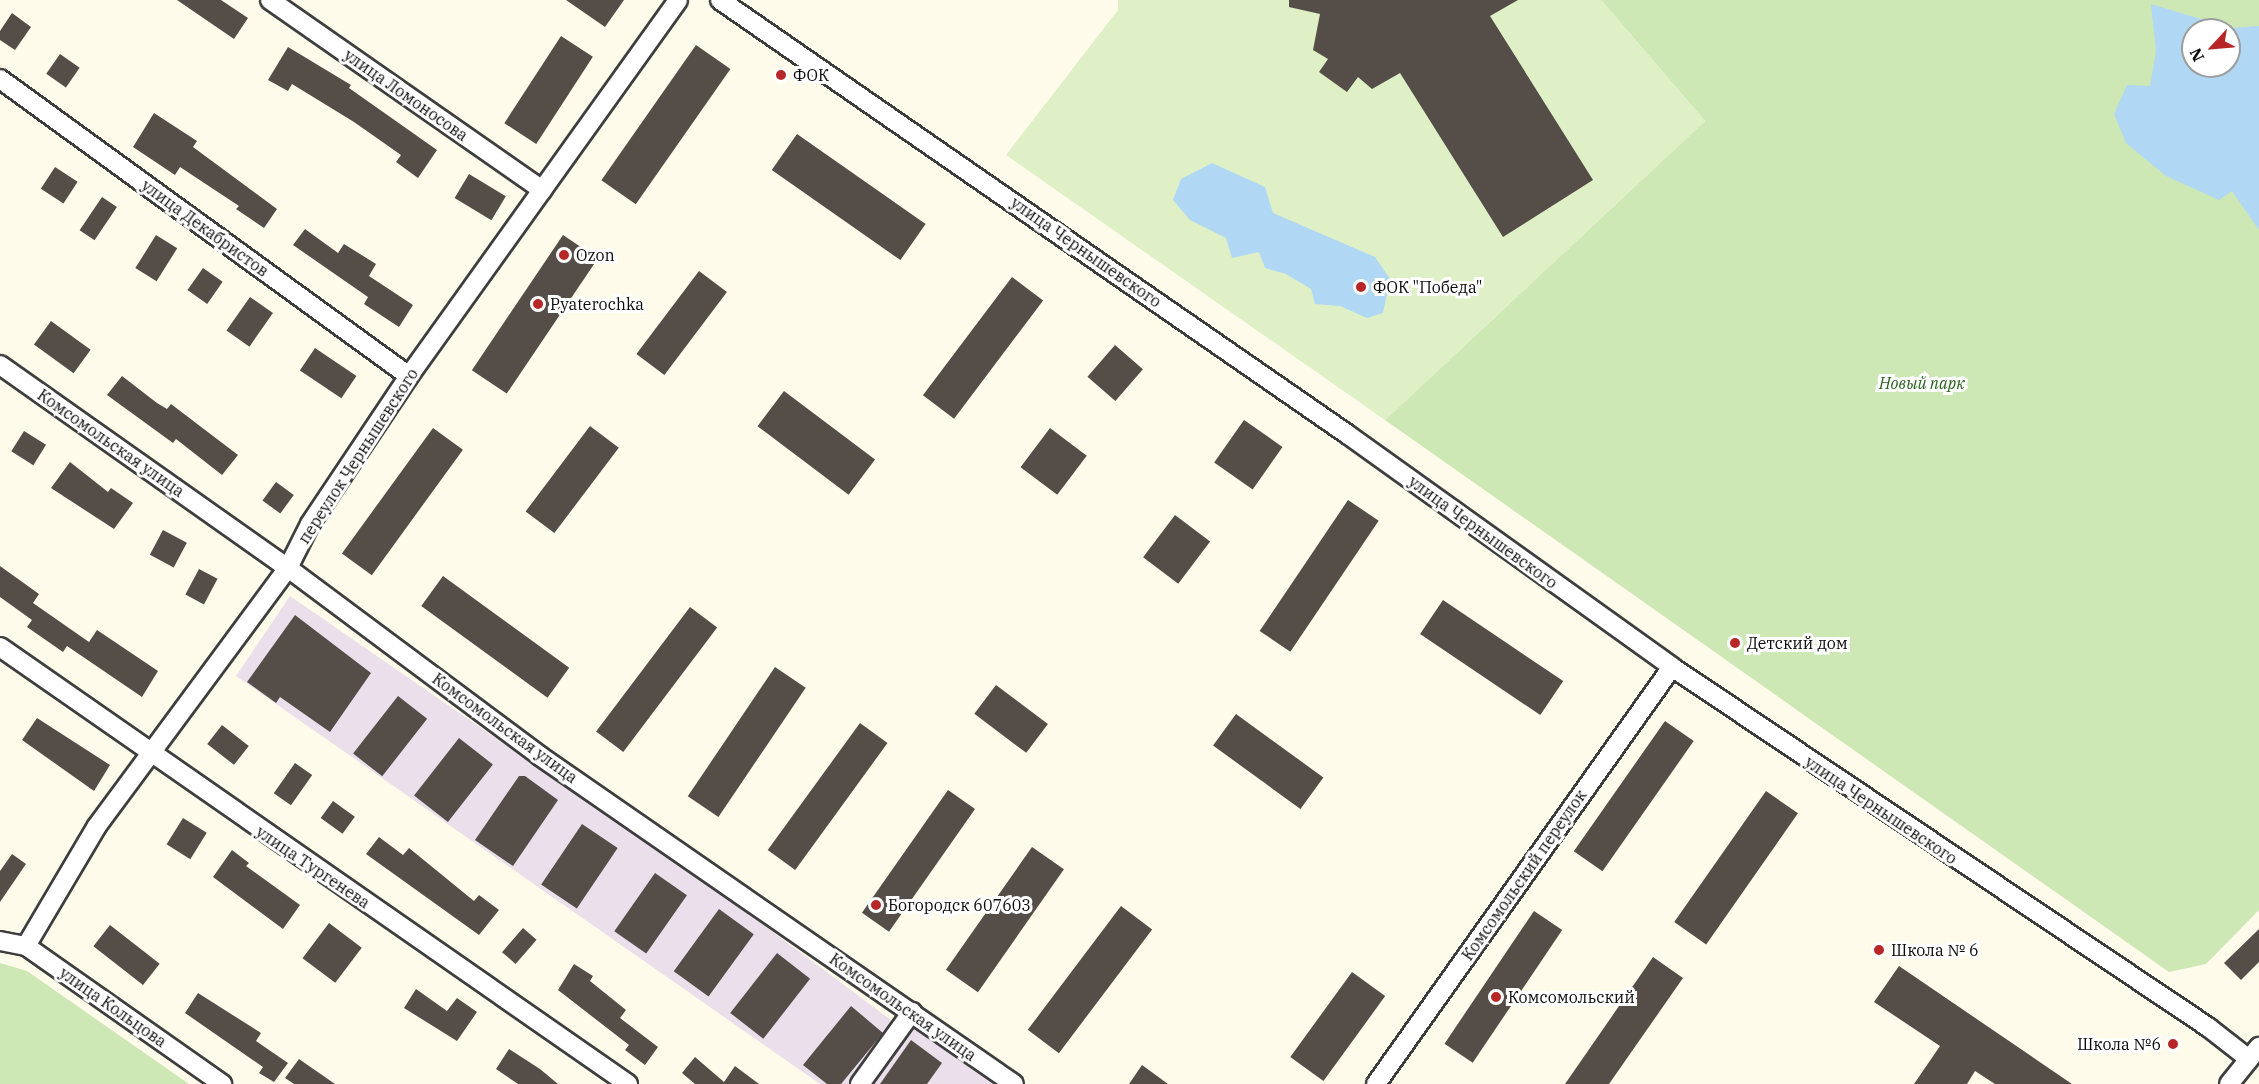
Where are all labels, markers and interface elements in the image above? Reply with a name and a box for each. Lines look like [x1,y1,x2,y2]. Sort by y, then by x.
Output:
north arrow [2181,18,2241,78]
street label: улица Ломоносова [340,45,472,145]
text: N [2185,45,2208,65]
place label: ФОК [793,65,829,85]
marker: ФОК [774,68,788,82]
street label: улица Декабристов [138,176,272,280]
street label: улица Чернышевского [1007,193,1165,311]
place label: Ozon [576,245,615,265]
marker: Ozon [557,248,571,262]
place label: ФОК "Победа" [1373,277,1482,297]
marker: ФОК "Победа" [1354,280,1368,294]
place label: Pyaterochka [550,294,644,314]
marker: Pyaterochka [531,297,545,311]
street label: переулок Чернышевского [294,365,422,547]
park label: Новый парк [1879,373,1965,393]
street label: Комсомольская улица [34,385,188,501]
street label: улица Чернышевского [1405,472,1561,592]
place label: Детский дом [1747,633,1848,653]
marker: Детский дом [1728,636,1742,650]
street label: Комсомольская улица [429,669,581,787]
street label: улица Чернышевского [1801,752,1961,868]
street label: Комсомольский переулок [1458,786,1590,964]
street label: улица Тургенева [252,822,374,912]
place label: Богородск 607603 [888,895,1031,915]
marker: Богородск 607603 [869,898,883,912]
place label: Школа № 6 [1891,940,1979,960]
marker: Школа № 6 [1872,943,1886,957]
street label: Комсомольская улица [826,949,980,1065]
street label: улица Кольцова [56,963,170,1051]
place label: Комсомольский [1508,987,1635,1007]
marker: Комсомольский [1489,990,1503,1004]
place label: Школа №6 [2077,1034,2161,1054]
marker: Школа №6 [2166,1037,2180,1051]

